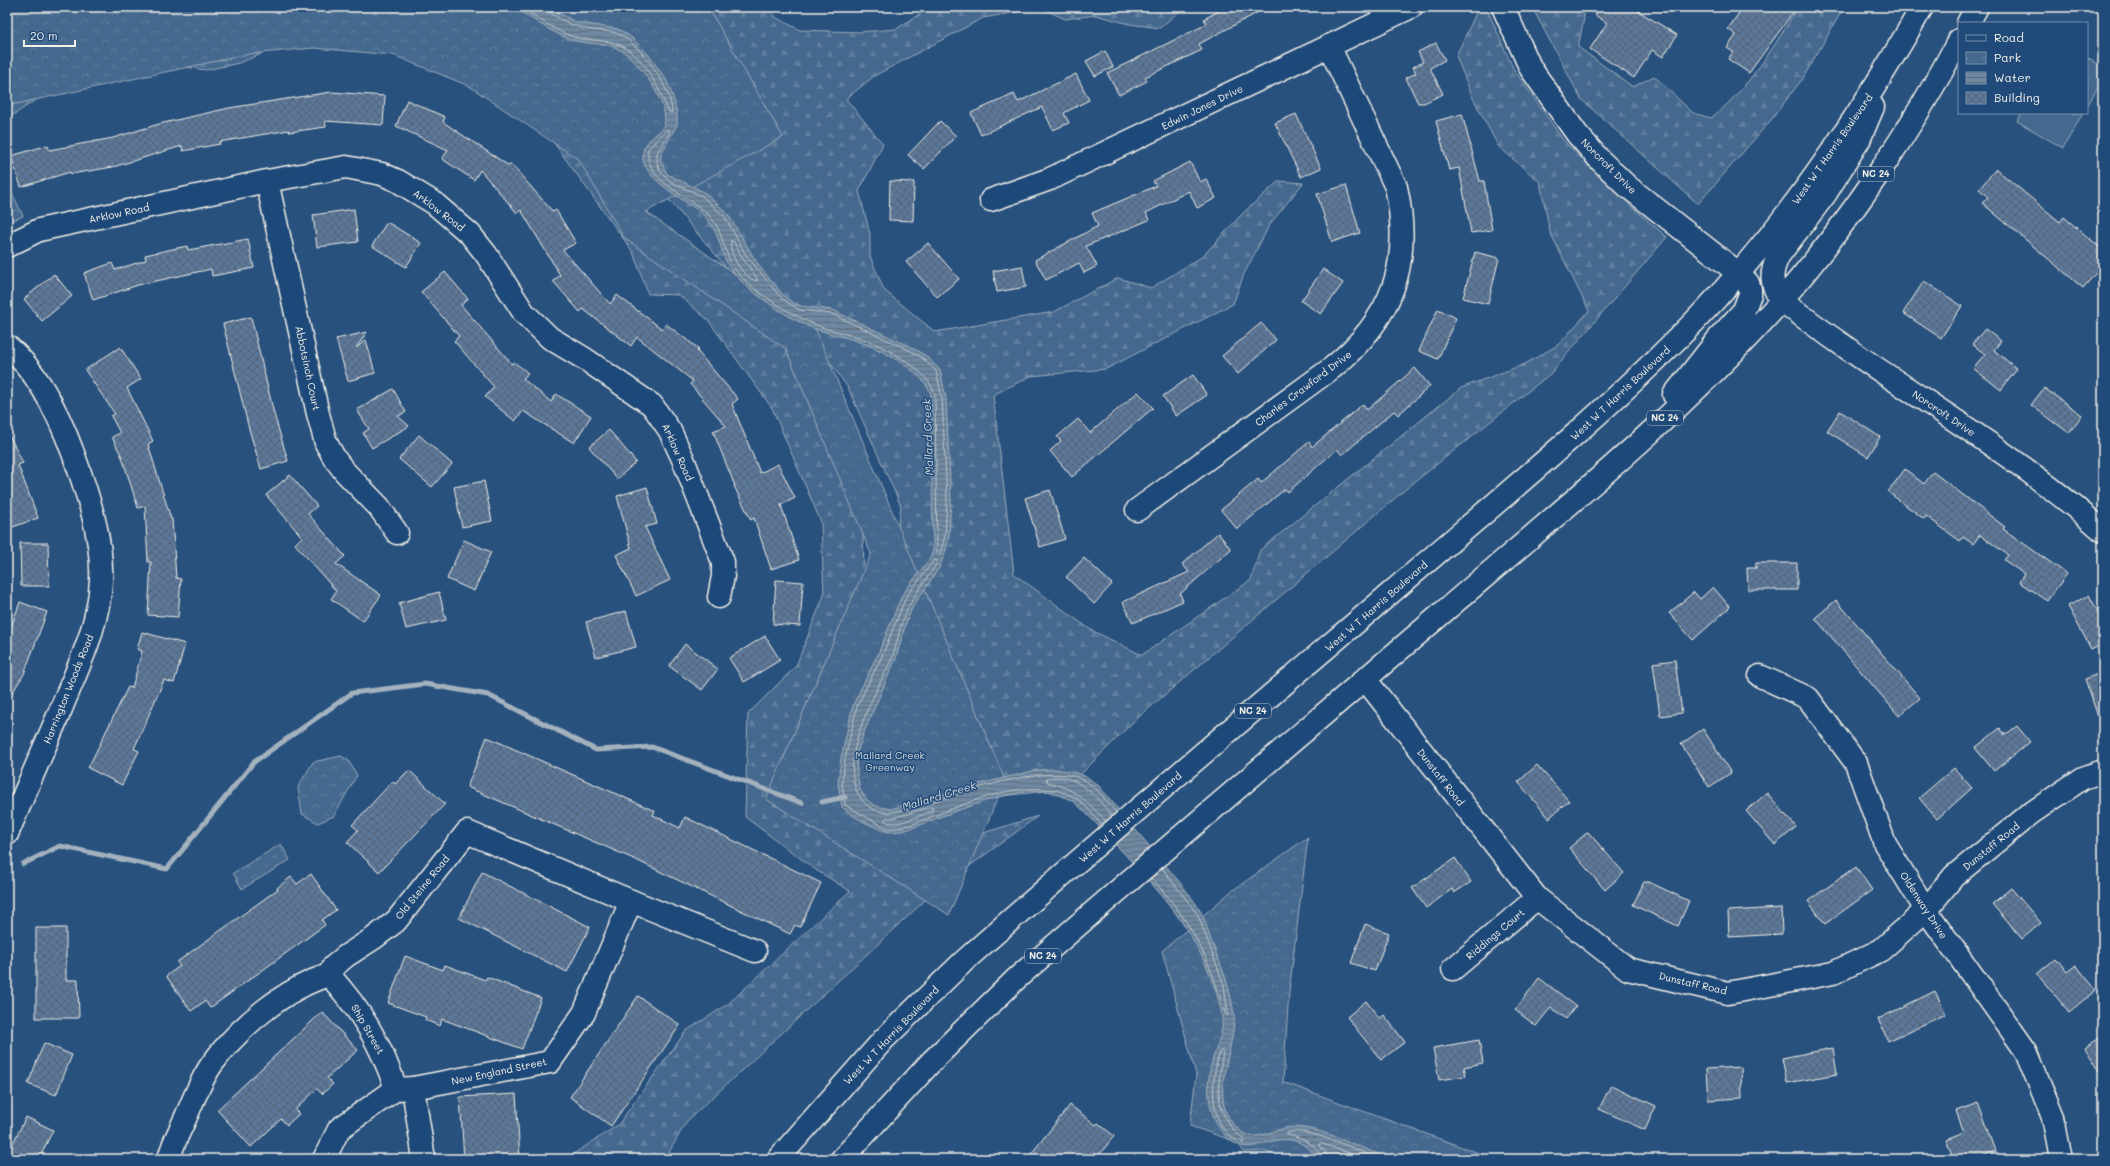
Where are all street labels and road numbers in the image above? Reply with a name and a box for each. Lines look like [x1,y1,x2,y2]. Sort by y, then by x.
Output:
street label: Edwin Jones Drive [1159,81,1245,133]
street label: West W T Harris Boulevard [1788,91,1876,207]
street label: Norcroft Drive [1578,135,1640,197]
road number: NC 24 [1858,167,1894,181]
street label: Arklow Road [410,186,468,234]
street label: Arklow Road [87,200,151,226]
street label: Abbotsinch Court [292,324,324,412]
street label: West W T Harris Boulevard [1567,343,1673,443]
street label: Charles Crawford Drive [1252,347,1354,429]
street label: Norcroft Drive [1910,387,1978,439]
road number: NC 24 [1647,411,1683,425]
street label: Arklow Road [659,421,697,483]
street label: West W T Harris Boulevard [1322,557,1430,655]
street label: Harrington Woods Road [40,632,96,746]
road number: NC 24 [1235,704,1271,718]
street label: Dunstaff Road [1414,745,1468,809]
street label: West W T Harris Boulevard [1076,768,1184,866]
street label: Dunstaff Road [1960,819,2022,873]
street label: Old Steine Road [392,852,452,922]
street label: Oldenway Drive [1897,869,1951,941]
street label: Riddings Court [1463,905,1527,963]
road number: NC 24 [1025,949,1061,963]
street label: Dunstaff Road [1658,968,1728,998]
street label: West W T Harris Boulevard [840,983,942,1087]
street label: Ship Street [348,1001,388,1057]
street label: New England Street [450,1054,548,1088]

